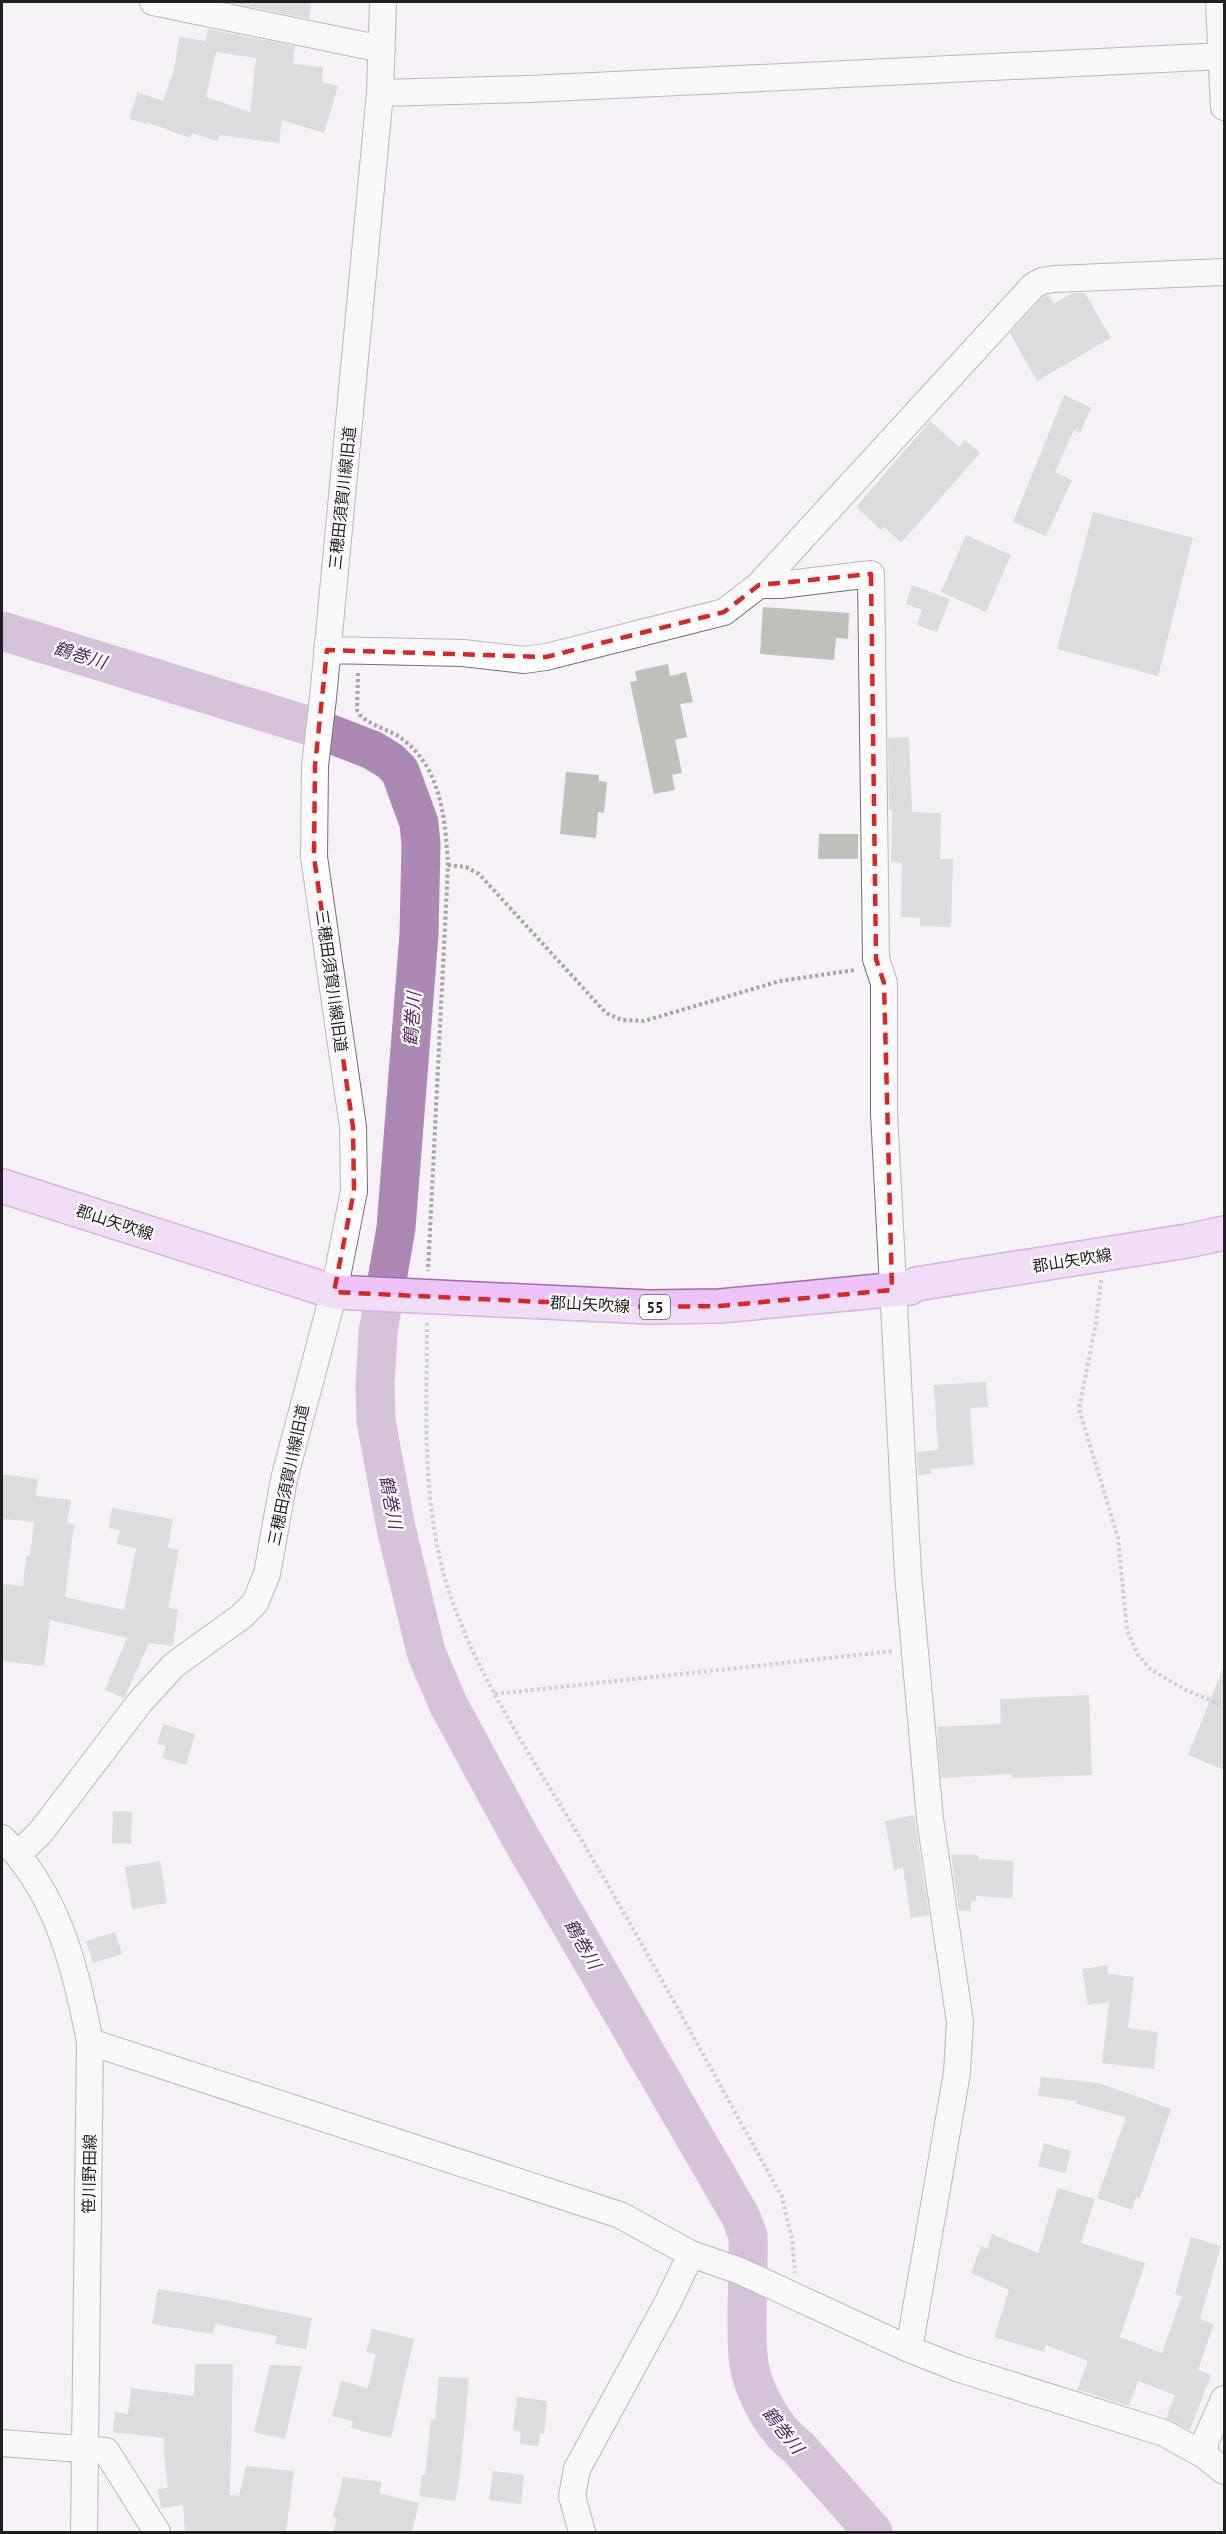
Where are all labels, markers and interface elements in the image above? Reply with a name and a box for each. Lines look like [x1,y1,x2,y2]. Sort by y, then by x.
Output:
street label: 三穂田須賀川線旧道 [325,425,359,571]
water label: 鶴巻川 [51,636,111,674]
street label: 三穂田須賀川線旧道 [312,908,352,1054]
water label: 鶴巻川 [399,989,425,1047]
street label: 郡山矢吹線 [74,1200,156,1244]
street label: 郡山矢吹線 [1031,1244,1113,1276]
street label: 郡山矢吹線 [550,1292,630,1316]
road number: 55 [640,1295,670,1319]
street label: 三穂田須賀川線旧道 [263,1402,313,1548]
water label: 鶴巻川 [375,1473,408,1533]
water label: 鶴巻川 [560,1915,607,1975]
street label: 笹川野田線 [78,2134,100,2214]
water label: 鶴巻川 [757,2402,810,2460]

